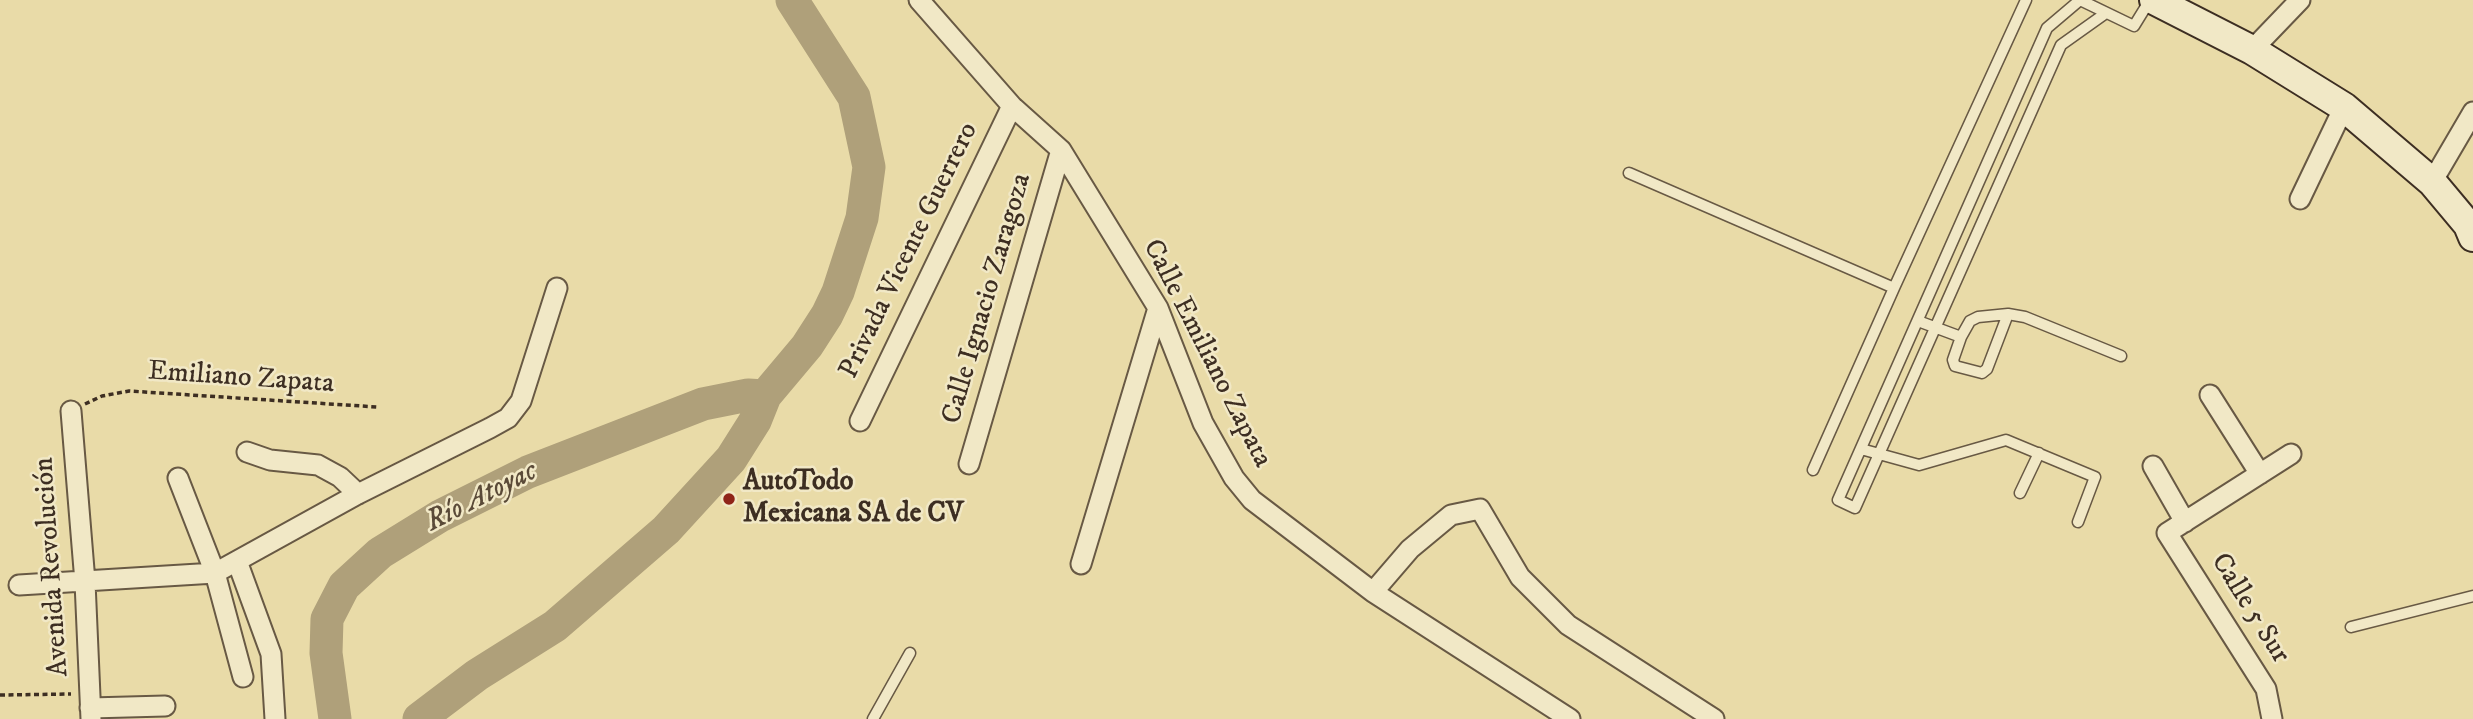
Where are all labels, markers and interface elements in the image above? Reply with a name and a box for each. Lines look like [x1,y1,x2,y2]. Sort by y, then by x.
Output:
street label: Privada Vicente Guerrero [833,118,987,384]
street label: Calle Ignacio Zaragoza [936,170,1040,428]
street label: Calle Emiliano Zapata [1134,234,1278,474]
street label: Emiliano Zapata [147,356,335,402]
water label: Río Atoyac [420,455,544,541]
street label: Avenida Revolución [29,456,77,678]
place label: AutoTodo Mexicana SA de CV [743,466,964,532]
marker: AutoTodo Mexicana SA de CV [721,491,737,507]
street label: Calle 5 Sur [2202,548,2296,670]

